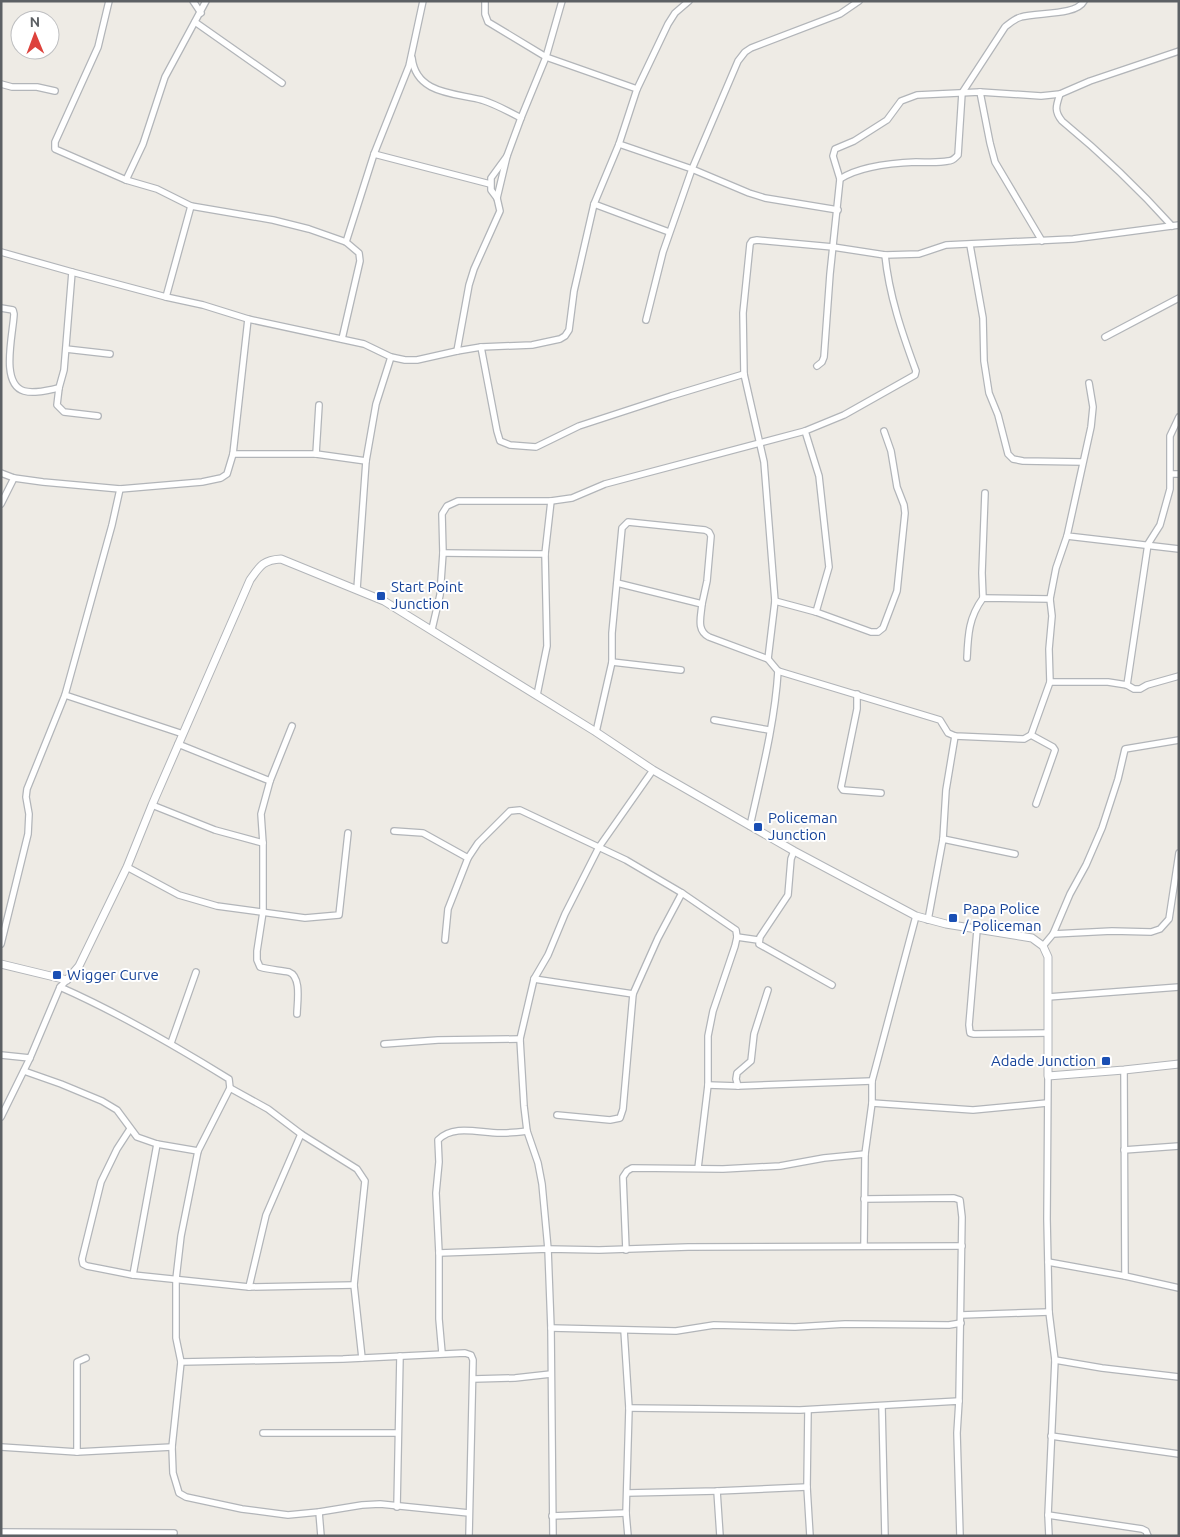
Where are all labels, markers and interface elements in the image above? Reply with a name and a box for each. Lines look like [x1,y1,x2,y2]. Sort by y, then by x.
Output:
north arrow [10,10,60,60]
text: N [29,14,40,30]
place label: Start Point Junction [391,578,463,612]
marker: Start Point Junction [375,590,387,602]
place label: Policeman Junction [768,809,838,843]
marker: Policeman Junction [752,821,764,833]
place label: Papa Police / Policeman [962,900,1042,934]
marker: Papa Police / Policeman [947,912,959,924]
place label: Wigger Curve [67,966,159,983]
marker: Wigger Curve [51,969,63,981]
place label: Adade Junction [991,1052,1096,1069]
marker: Adade Junction [1100,1055,1112,1067]

